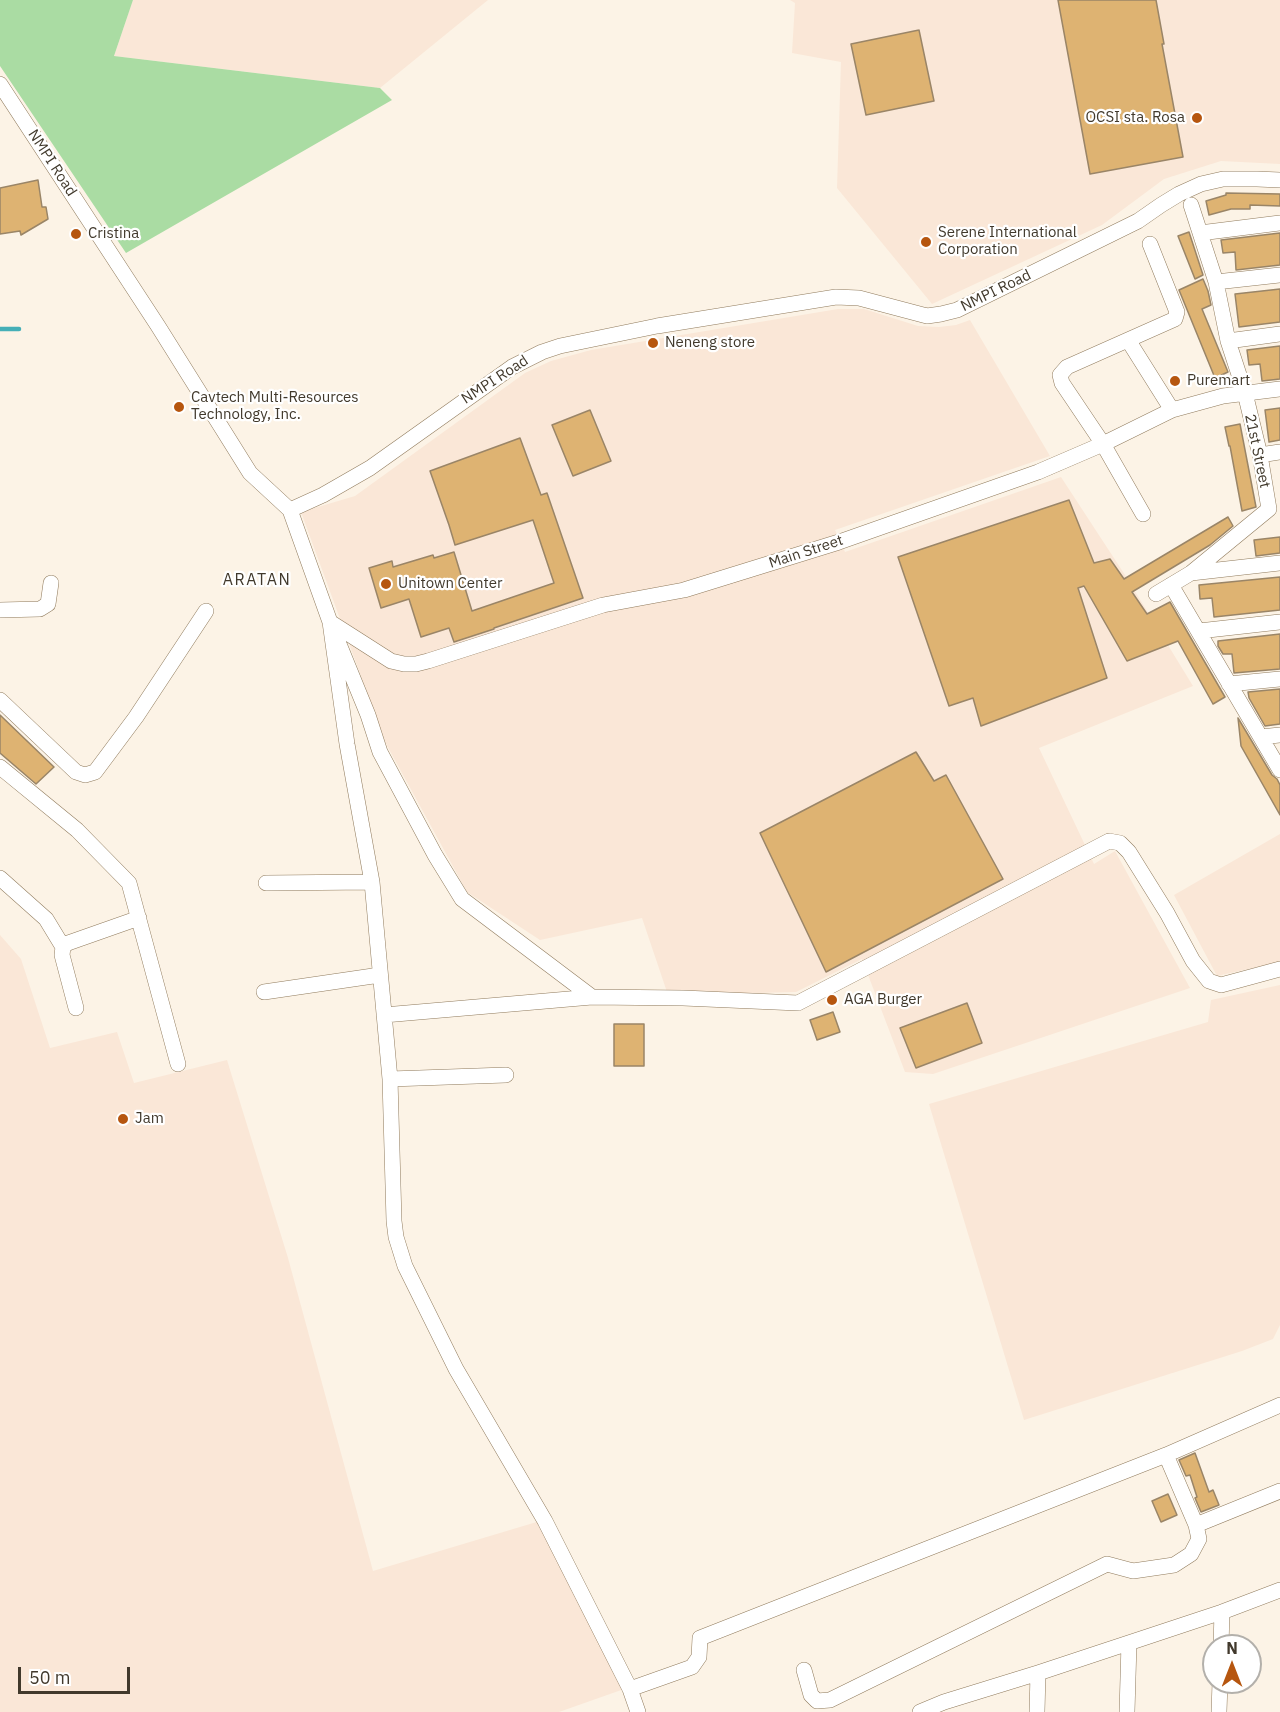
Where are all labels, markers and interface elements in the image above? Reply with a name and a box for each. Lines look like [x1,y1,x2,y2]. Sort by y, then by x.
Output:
place label: OCSI sta. Rosa [1085,109,1185,127]
marker: OCSI sta. Rosa [1190,111,1204,125]
street label: NMPI Road [24,126,80,200]
place label: Serene International Corporation [938,224,1077,259]
place label: Cristina [88,225,139,243]
marker: Cristina [69,227,83,241]
marker: Serene International Corporation [919,235,933,249]
street label: NMPI Road [958,266,1034,316]
place label: Neneng store [665,334,755,352]
marker: Neneng store [646,336,660,350]
street label: NMPI Road [458,352,532,408]
place label: Puremart [1187,372,1250,390]
marker: Puremart [1168,374,1182,388]
place label: Cavtech Multi-Resources Technology, Inc. [191,389,359,424]
marker: Cavtech Multi-Resources Technology, Inc. [172,400,186,414]
street label: 21st Street [1240,412,1274,490]
street label: Main Street [767,532,845,572]
district label: ARATAN [223,570,291,590]
place label: Unitown Center [398,575,503,593]
marker: Unitown Center [379,577,393,591]
place label: AGA Burger [844,991,922,1009]
marker: AGA Burger [825,993,839,1007]
place label: Jam [135,1110,164,1128]
marker: Jam [116,1112,130,1126]
north arrow [1202,1634,1262,1694]
text: N [1226,1638,1238,1658]
scale bar [21,1655,134,1693]
text: 50 m [29,1666,71,1689]

